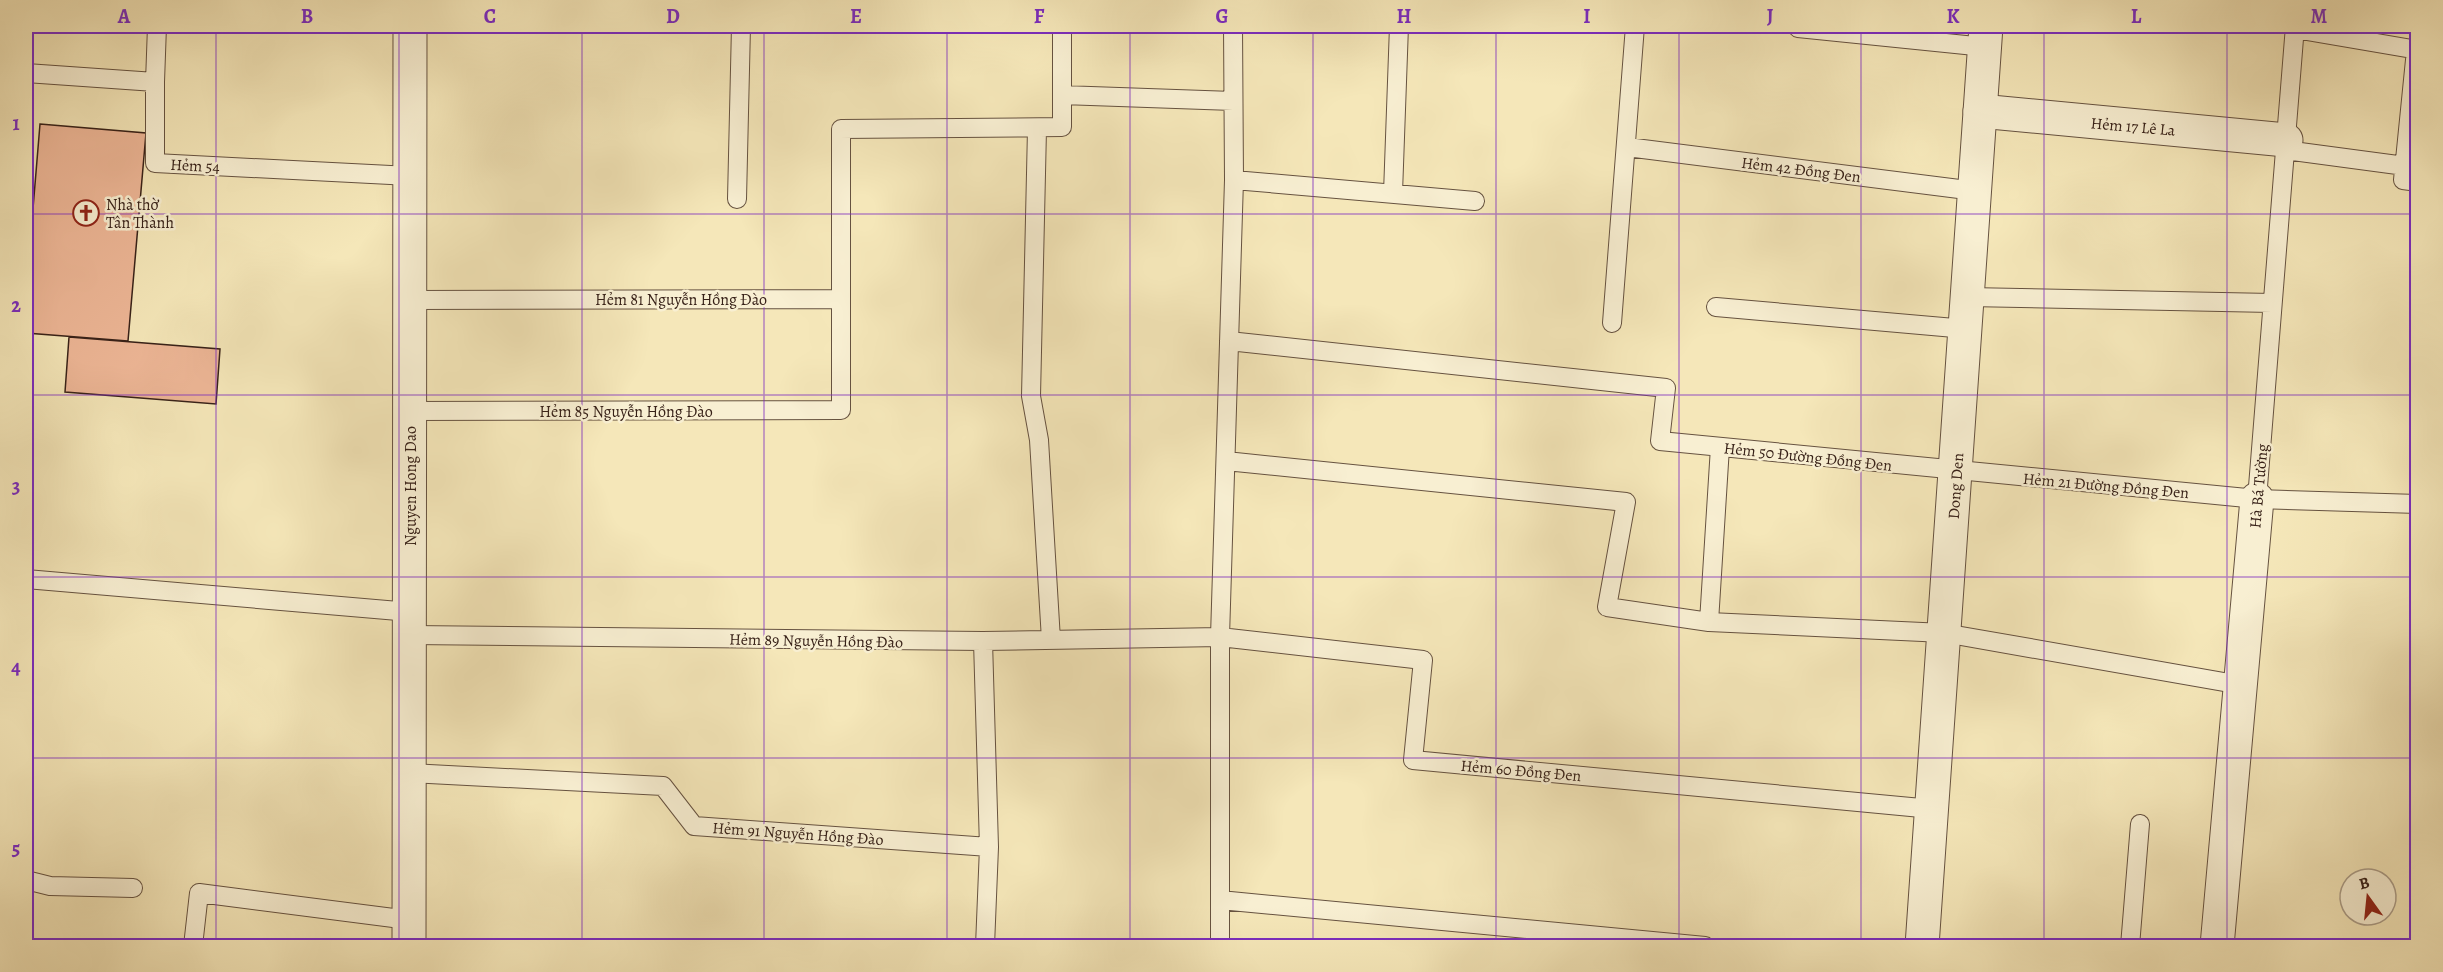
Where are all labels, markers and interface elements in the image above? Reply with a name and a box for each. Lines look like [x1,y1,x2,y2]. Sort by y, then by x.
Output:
text: A [117,3,131,30]
text: B [301,3,313,30]
text: C [484,3,496,30]
text: D [666,3,680,30]
text: E [850,3,862,30]
text: F [1034,3,1045,30]
text: G [1215,3,1229,30]
text: H [1397,3,1412,30]
text: I [1583,3,1591,30]
text: J [1767,3,1774,30]
text: K [1946,3,1960,30]
text: L [2131,3,2142,30]
text: M [2311,3,2328,30]
text: 1 [12,110,20,137]
street label: Hẻm 17 Lê La [2090,112,2177,142]
street label: Hẻm 42 Đồng Đen [1740,152,1862,188]
street label: Hẻm 54 [170,154,220,178]
place label: Nhà thờ Tân Thành [106,194,174,234]
church icon: Nhà thờ Tân Thành [71,198,101,228]
street label: Hẻm 81 Nguyễn Hồng Đào [595,289,767,311]
text: 2 [11,292,21,319]
street label: Hẻm 85 Nguyễn Hồng Đào [539,401,713,423]
street label: Nguyen Hong Dao [400,426,422,546]
street label: Hẻm 50 Đường Đồng Đen [1723,437,1893,477]
street label: Hà Bá Tường [2244,443,2274,529]
street label: Dong Den [1943,452,1969,520]
street label: Hẻm 21 Đường Đồng Đen [2022,468,2190,504]
text: 3 [12,473,20,500]
street label: Hẻm 89 Nguyễn Hồng Đào [729,628,903,654]
text: 4 [11,654,21,681]
street label: Hẻm 60 Đồng Đen [1460,755,1582,787]
street label: Hẻm 91 Nguyễn Hồng Đào [712,817,884,851]
text: 5 [12,835,20,862]
north arrow [2338,867,2398,927]
text: B [2357,872,2372,895]

